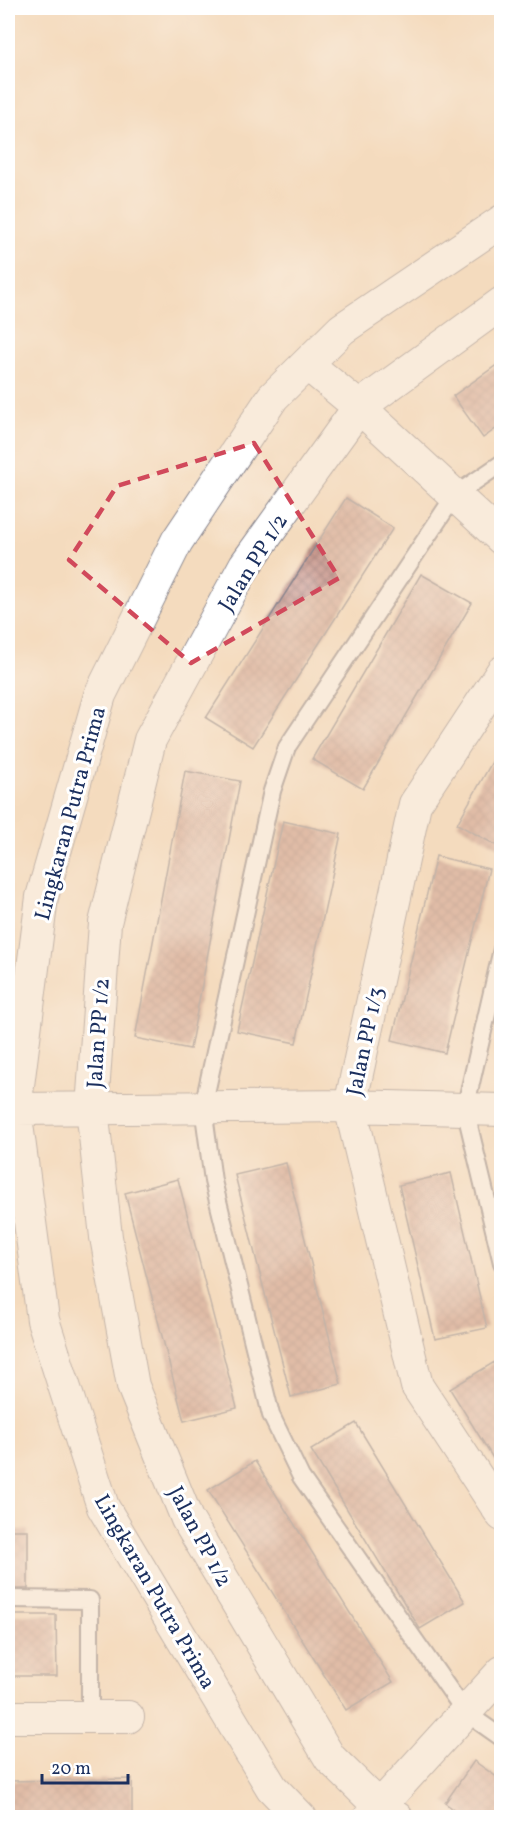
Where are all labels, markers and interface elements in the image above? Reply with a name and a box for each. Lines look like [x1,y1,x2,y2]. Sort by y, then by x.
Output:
street label: Jalan PP 1/2 [212,508,297,618]
street label: Lingkaran Putra Prima [28,703,115,924]
street label: Jalan PP 1/2 [80,977,119,1089]
street label: Jalan PP 1/3 [340,984,393,1099]
street label: Jalan PP 1/2 [159,1481,238,1593]
street label: Lingkaran Putra Prima [85,1489,222,1696]
scale bar [42,1747,128,1785]
text: 20 m [51,1757,91,1782]

